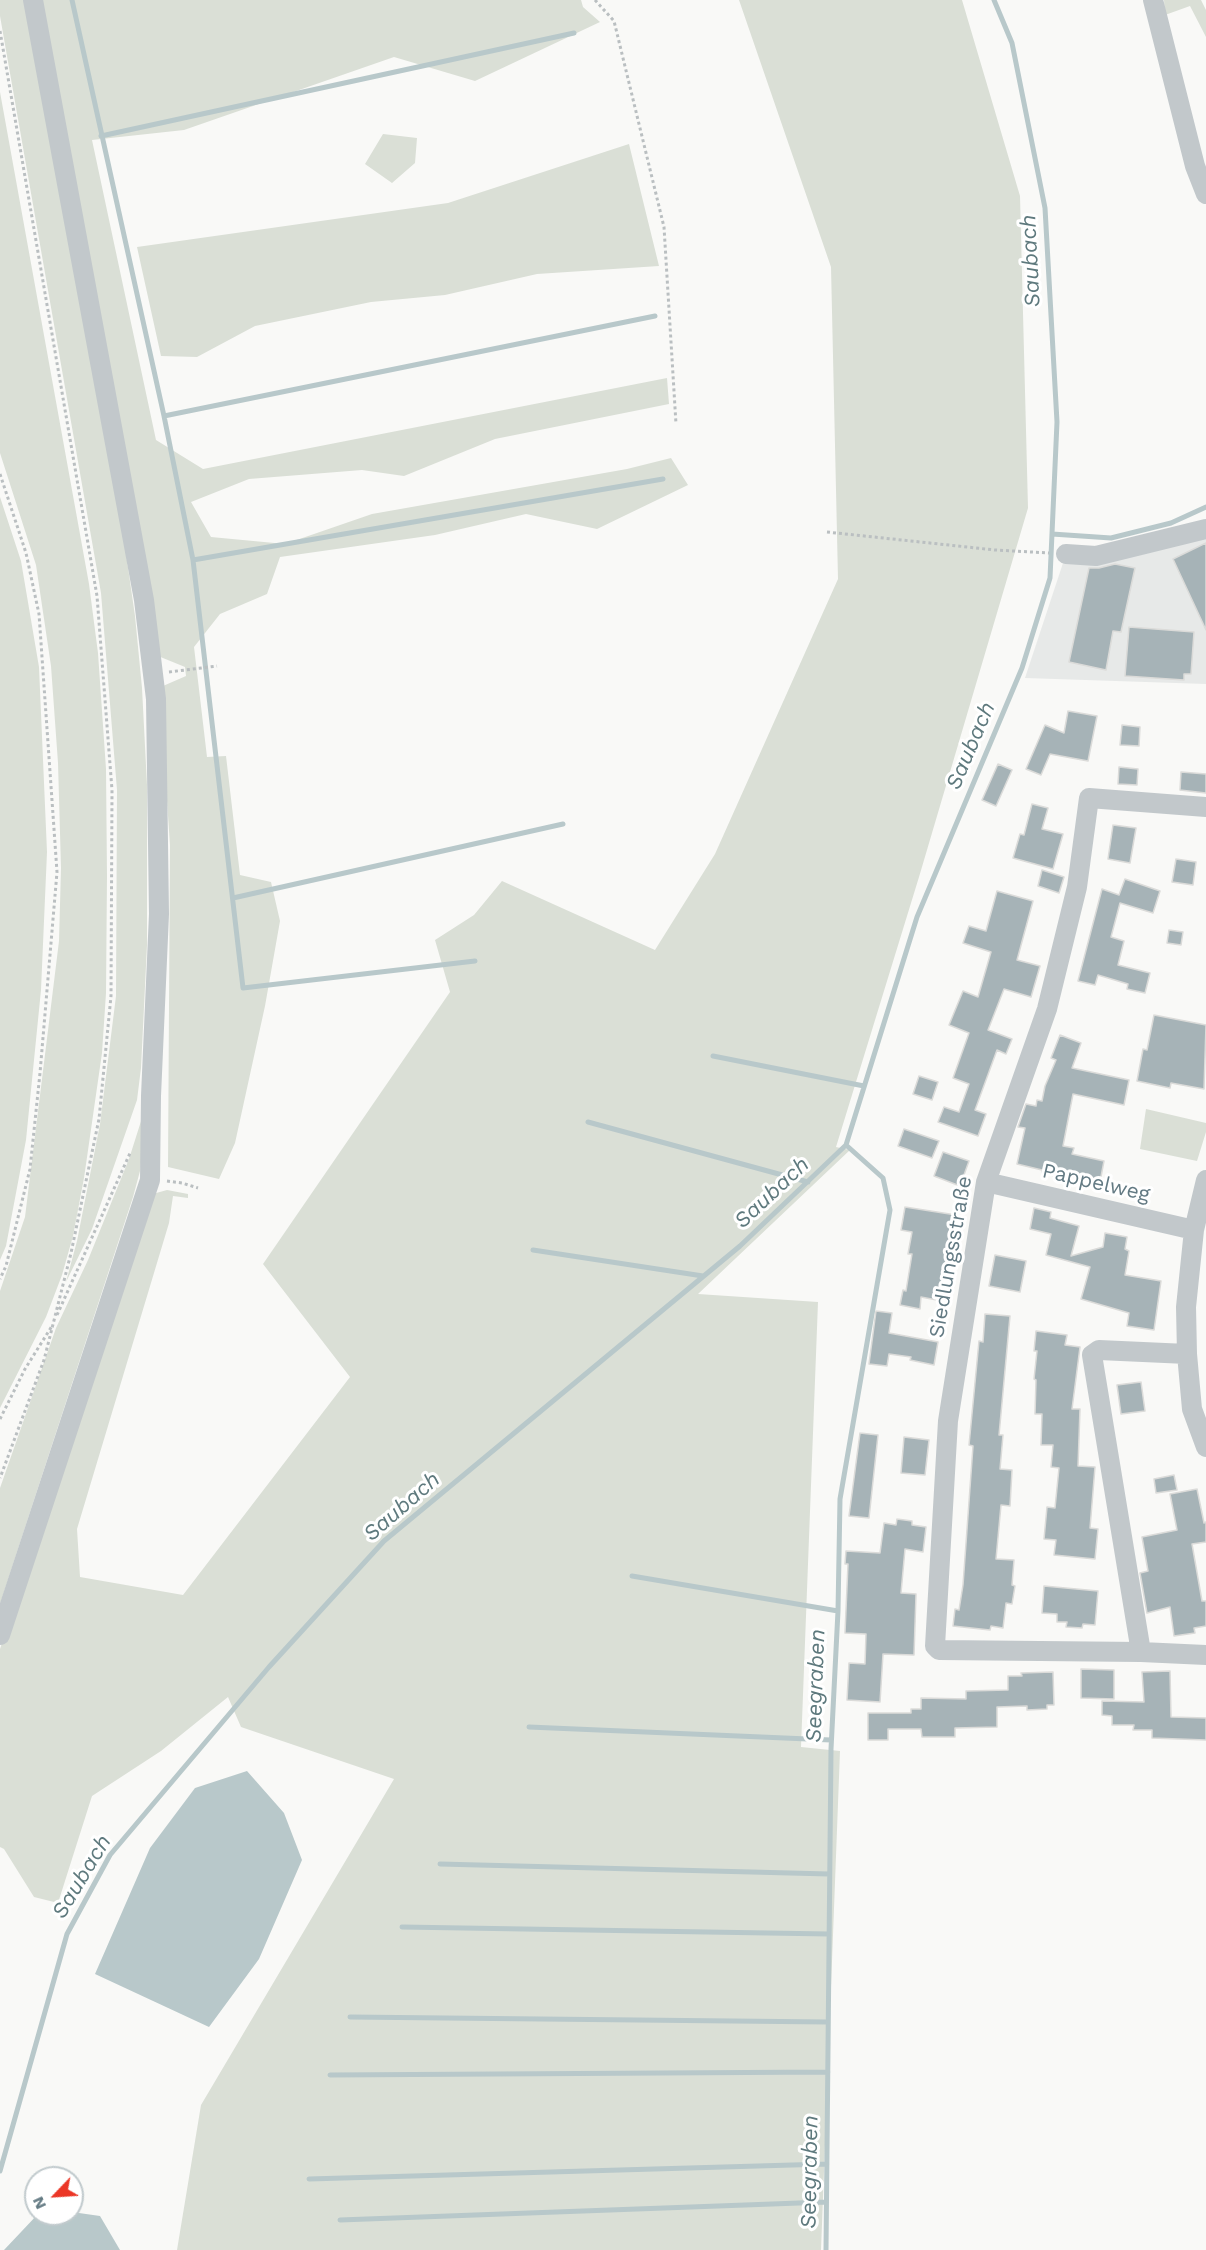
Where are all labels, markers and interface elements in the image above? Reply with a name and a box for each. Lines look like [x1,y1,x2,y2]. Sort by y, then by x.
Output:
water label: Saubach [1015,214,1047,308]
water label: Saubach [941,698,1001,794]
water label: Saubach [729,1152,815,1234]
street label: Pappelweg [1040,1158,1152,1208]
street label: Siedlungsstraße [924,1174,978,1340]
water label: Saubach [358,1467,446,1547]
water label: Seegraben [801,1629,831,1743]
water label: Saubach [47,1830,117,1924]
water label: Seegraben [796,2115,824,2229]
north arrow [24,2166,84,2226]
text: N [28,2194,50,2212]

